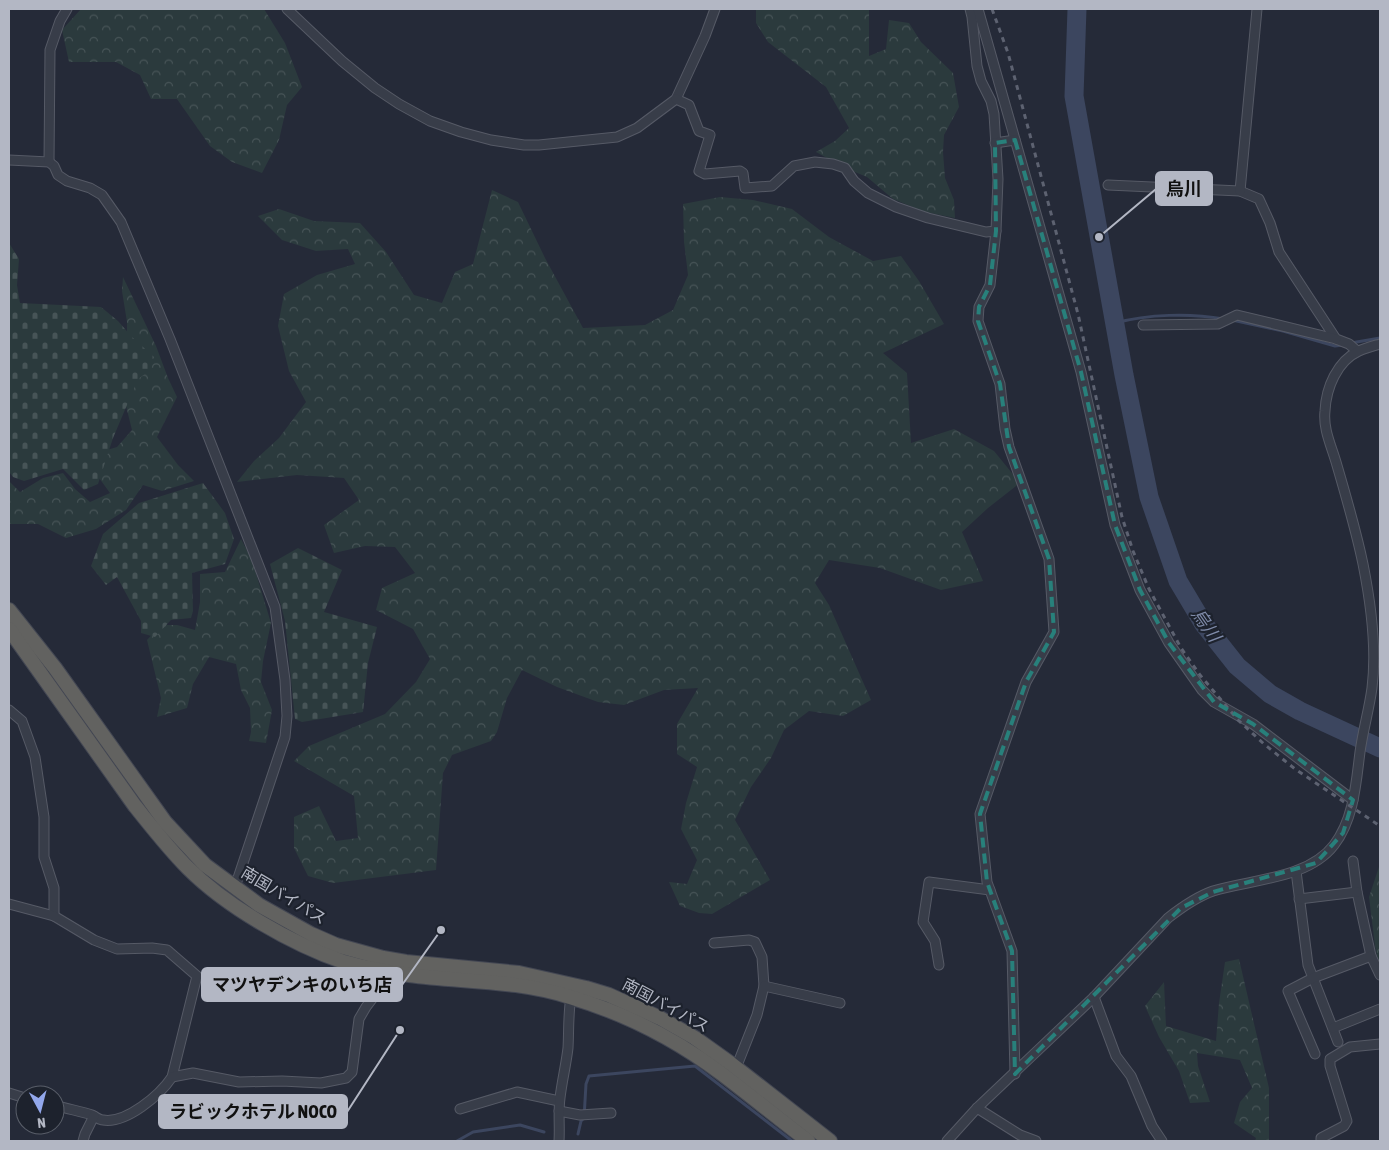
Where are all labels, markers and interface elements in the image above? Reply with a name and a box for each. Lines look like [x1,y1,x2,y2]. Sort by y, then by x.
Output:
callout: 烏川 [1156,172,1212,205]
text: 烏川 [1166,178,1202,199]
water label: 烏川 [1187,604,1226,647]
street label: 南国バイパス [238,863,330,927]
callout: マツヤデンキのいち店 [202,968,402,1001]
text: マツヤデンキのいち店 [212,974,392,995]
street label: 南国バイパス [620,975,712,1035]
north arrow [15,1085,65,1135]
callout: ラビックホテル NOCO [159,1095,347,1128]
text: ラビックホテル NOCO [169,1101,337,1122]
text: N [37,1114,47,1131]

